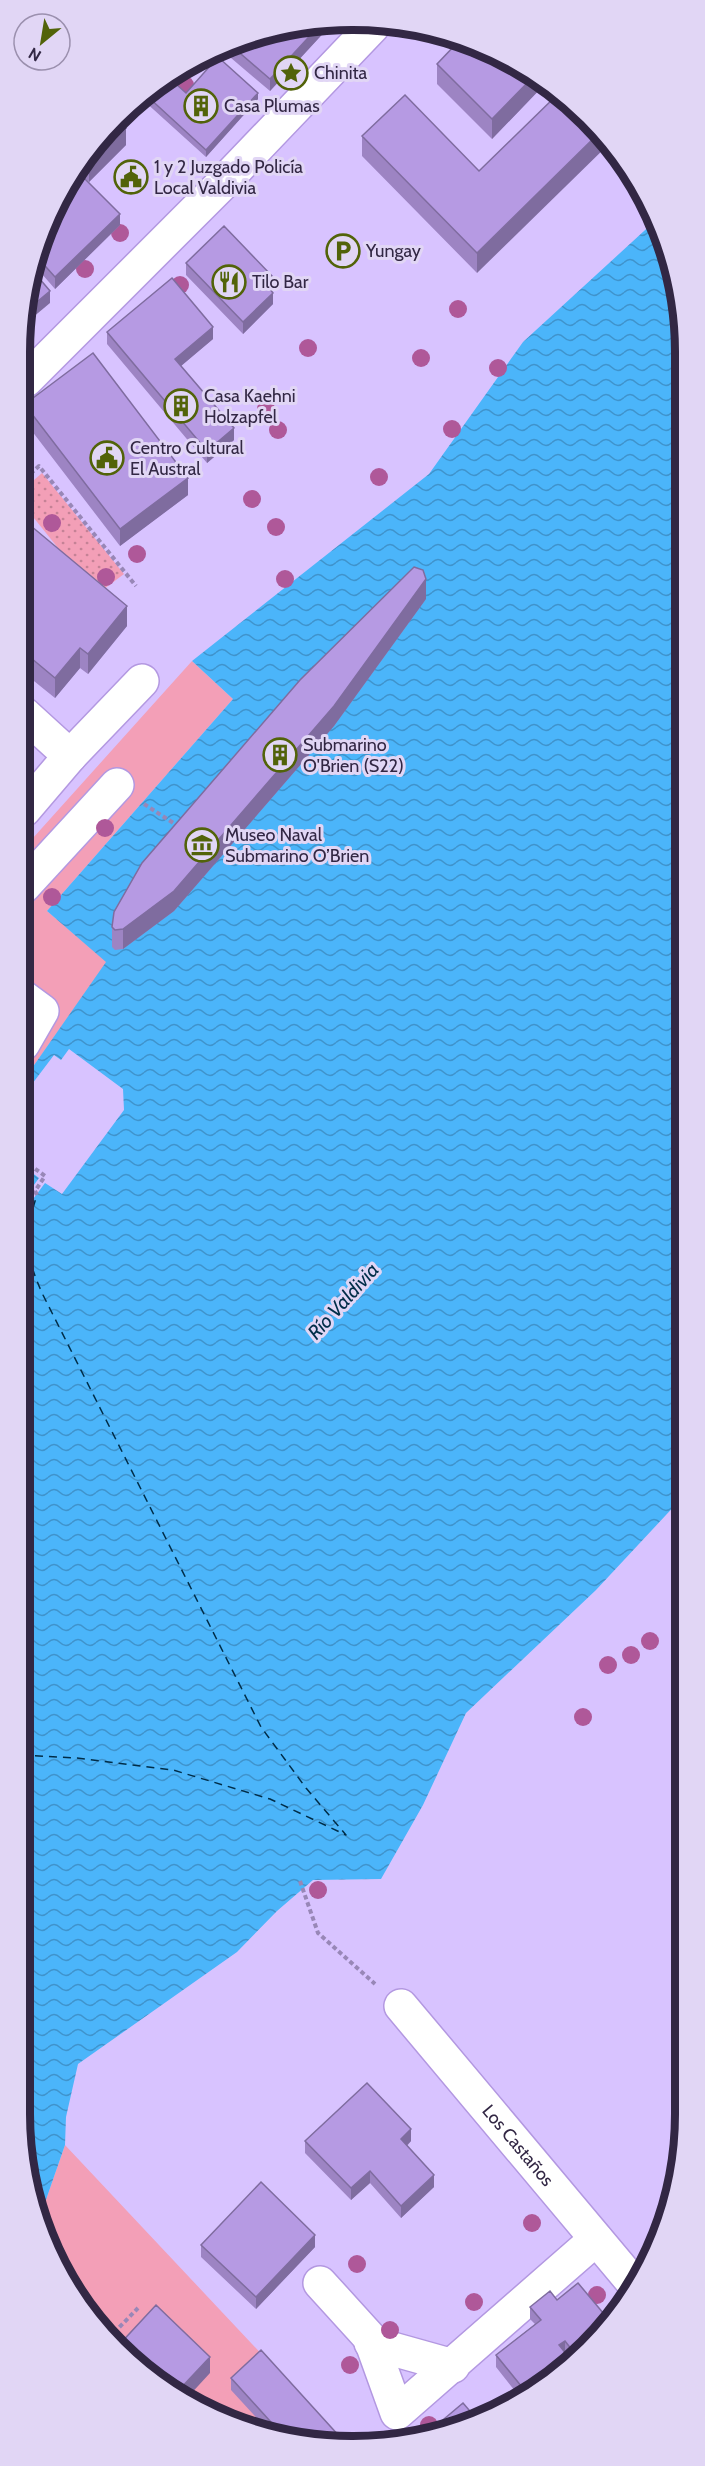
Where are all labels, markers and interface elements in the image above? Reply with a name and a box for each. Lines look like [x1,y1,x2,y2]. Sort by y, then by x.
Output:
north arrow [12,12,72,72]
text: N [25,44,44,66]
place icon: Chinita [273,55,309,91]
place label: Chinita [314,62,368,84]
building icon: Casa Plumas [183,88,219,124]
place label: Casa Plumas [224,95,320,117]
place label: 1 y 2 Juzgado Policía Local Valdivia [154,156,303,199]
public building icon: 1 y 2 Juzgado Policía Local Valdivia [113,159,149,195]
parking icon: Yungay [325,233,361,269]
place label: Yungay [365,240,421,262]
restaurant icon: Tilo Bar [211,264,247,300]
place label: Tilo Bar [252,271,309,293]
place label: Casa Kaehni Holzapfel [204,385,296,428]
building icon: Casa Kaehni Holzapfel [163,388,199,424]
place label: Centro Cultural El Austral [130,437,245,480]
public building icon: Centro Cultural El Austral [89,440,125,476]
place label: Submarino O'Brien (S22) [303,734,404,777]
building icon: Submarino O'Brien (S22) [262,737,298,773]
place label: Museo Naval Submarino O’Brien [225,824,369,867]
museum icon: Museo Naval Submarino O’Brien [184,827,220,863]
water label: Río Valdivia [302,1258,384,1344]
street label: Los Castaños [478,2100,558,2191]

